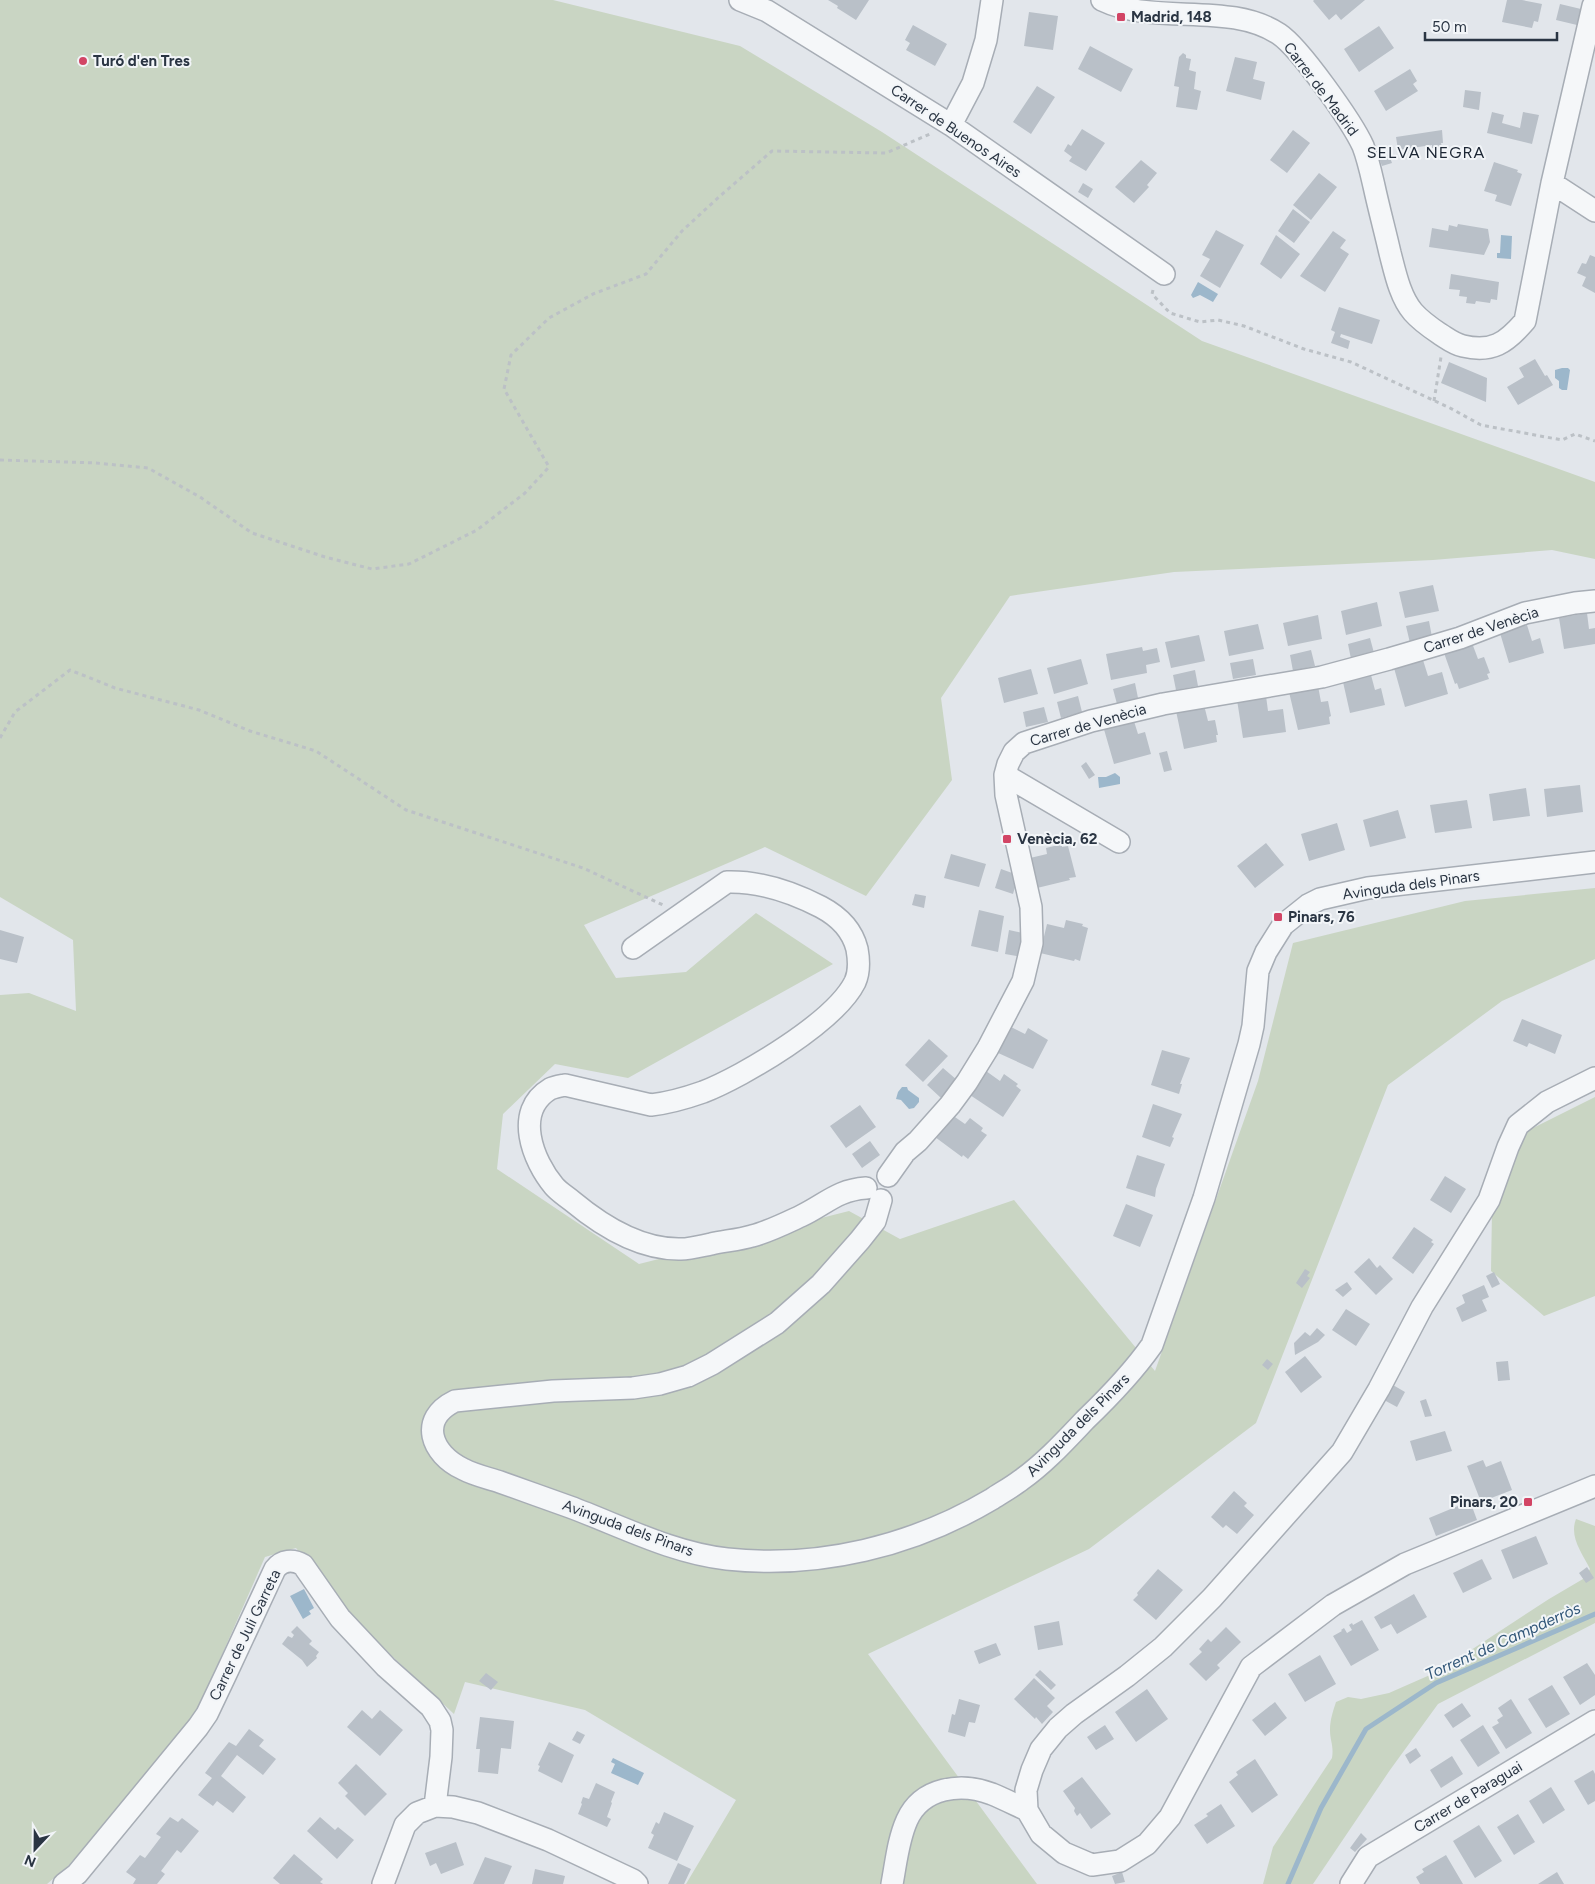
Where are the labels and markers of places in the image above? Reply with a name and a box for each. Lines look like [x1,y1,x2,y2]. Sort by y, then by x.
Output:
place label: Madrid, 148 [1131,8,1212,26]
marker: Madrid, 148 [1115,11,1127,23]
place label: Turó d'en Tres [93,52,190,70]
marker: Turó d'en Tres [77,55,89,67]
place label: Venècia, 62 [1017,830,1098,848]
marker: Venècia, 62 [1001,833,1013,845]
place label: Pinars, 76 [1288,908,1355,926]
marker: Pinars, 76 [1272,911,1284,923]
place label: Pinars, 20 [1450,1493,1518,1511]
marker: Pinars, 20 [1522,1496,1534,1508]

